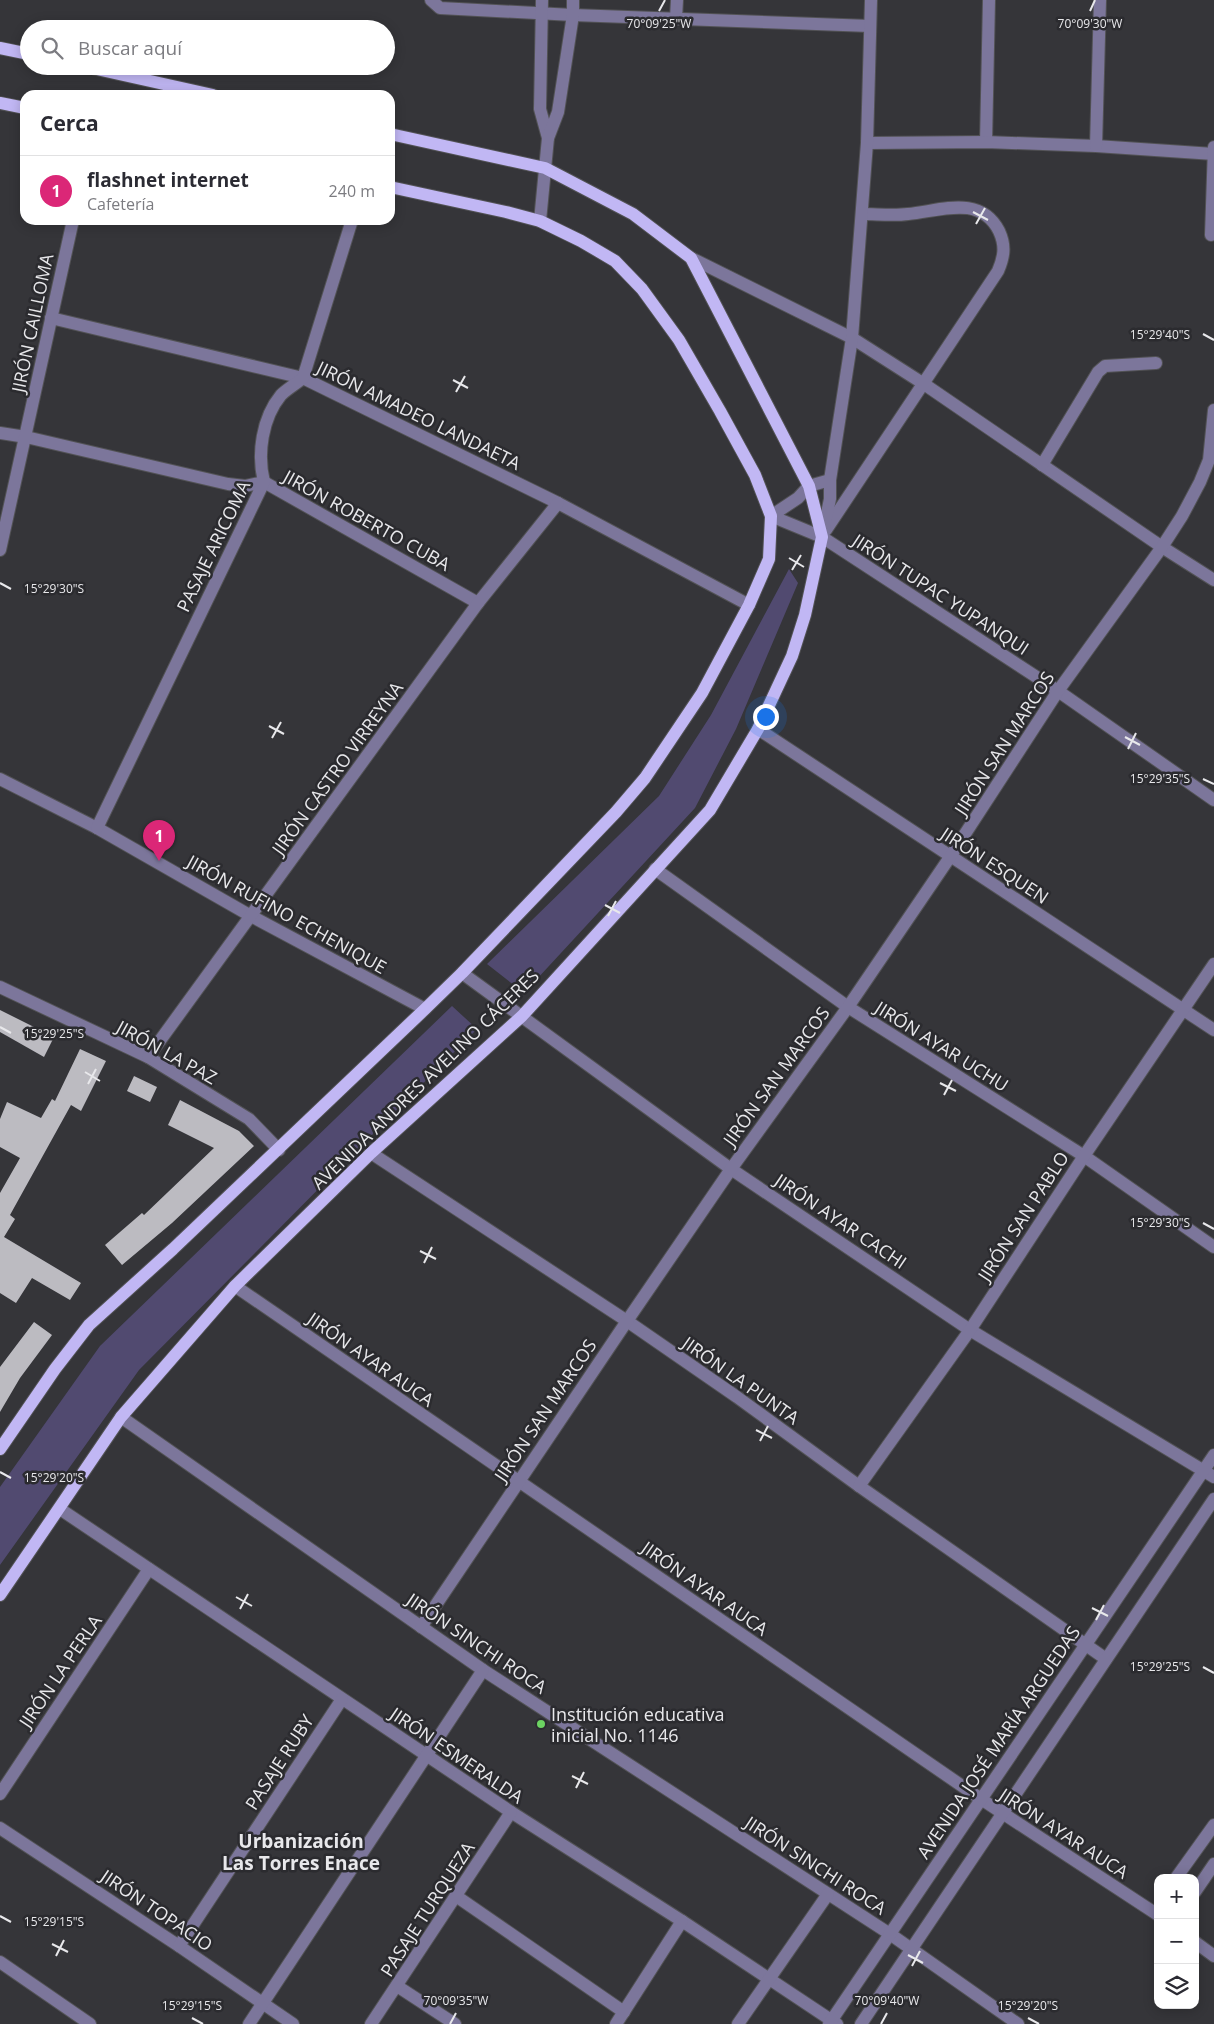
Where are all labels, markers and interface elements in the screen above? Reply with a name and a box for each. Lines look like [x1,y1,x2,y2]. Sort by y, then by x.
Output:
text: 70°09'25"W [627,15,691,32]
text: 70°09'30"W [1058,15,1122,32]
search box [20,20,395,75]
icon: search [38,34,66,62]
text: Buscar aquí [78,35,182,61]
text: Cerca [40,109,99,137]
text: flashnet internet [87,167,249,193]
text: 1 [51,180,61,202]
text: 240 m [329,180,375,202]
text: Cafetería [87,193,155,215]
street label: JIRÓN CAILLOMA [5,251,59,397]
text: 15°29'40"S [1130,326,1190,343]
street label: JIRÓN AMADEO LANDAETA [311,354,525,475]
street label: JIRÓN ROBERTO CUBA [278,463,455,576]
street label: PASAJE ARICOMA [171,476,255,616]
street label: JIRÓN TUPAC YUPANQUI [847,527,1034,660]
text: 15°29'30"S [24,580,84,597]
street label: JIRÓN SAN MARCOS [947,667,1059,821]
street label: JIRÓN CASTRO VIRREYNA [265,676,408,861]
your location [753,704,779,730]
text: 15°29'35"S [1130,770,1190,787]
pin: 1 [143,820,175,861]
street label: JIRÓN ESQUEN [935,820,1053,909]
street label: JIRÓN RUFINO ECHENIQUE [181,848,391,979]
street label: AVENIDA ANDRES AVELINO CÁCERES [306,964,544,1194]
street label: JIRÓN AYAR UCHU [869,994,1013,1097]
street label: JIRÓN SAN MARCOS [716,1001,835,1152]
street label: JIRÓN LA PAZ [111,1014,221,1089]
text: 15°29'25"S [24,1025,84,1042]
street label: JIRÓN SAN PABLO [971,1147,1074,1287]
street label: JIRÓN AYAR CACHI [769,1167,912,1274]
text: 15°29'30"S [1130,1214,1190,1231]
street label: JIRÓN AYAR AUCA [301,1305,439,1412]
street label: JIRÓN LA PUNTA [676,1330,805,1430]
street label: JIRÓN SAN MARCOS [487,1334,602,1487]
text: 15°29'20"S [24,1469,84,1486]
street label: JIRÓN AYAR AUCA [635,1534,773,1641]
street label: JIRÓN SINCHI ROCA [401,1586,552,1699]
street label: JIRÓN LA PERLA [12,1609,107,1734]
street label: AVENIDA JOSÉ MARÍA ARGUEDAS [911,1621,1085,1863]
text: 15°29'25"S [1130,1658,1190,1675]
street label: JIRÓN ESMERALDA [384,1700,529,1809]
place label: Institución educativa inicial No. 1146 [551,1702,725,1747]
street label: PASAJE RUBY [239,1709,319,1814]
marker: Institución educativa inicial No. 1146 [535,1718,547,1730]
street label: JIRÓN AYAR AUCA [993,1781,1134,1884]
street label: JIRÓN SINCHI ROCA [739,1809,892,1920]
district label: Urbanización Las Torres Enace [222,1828,380,1876]
street label: PASAJE TURQUEZA [374,1837,480,1981]
street label: JIRÓN TOPACIO [95,1863,217,1956]
map controls [1154,1874,1199,2009]
button: + [1154,1874,1199,1919]
text: 15°29'15"S [24,1913,84,1930]
button: − [1154,1919,1199,1964]
button: layers [1154,1964,1199,2009]
text: 70°09'35"W [424,1992,488,2009]
text: 70°09'40"W [855,1992,919,2009]
text: 15°29'15"S [162,1997,222,2014]
text: 15°29'20"S [998,1997,1058,2014]

